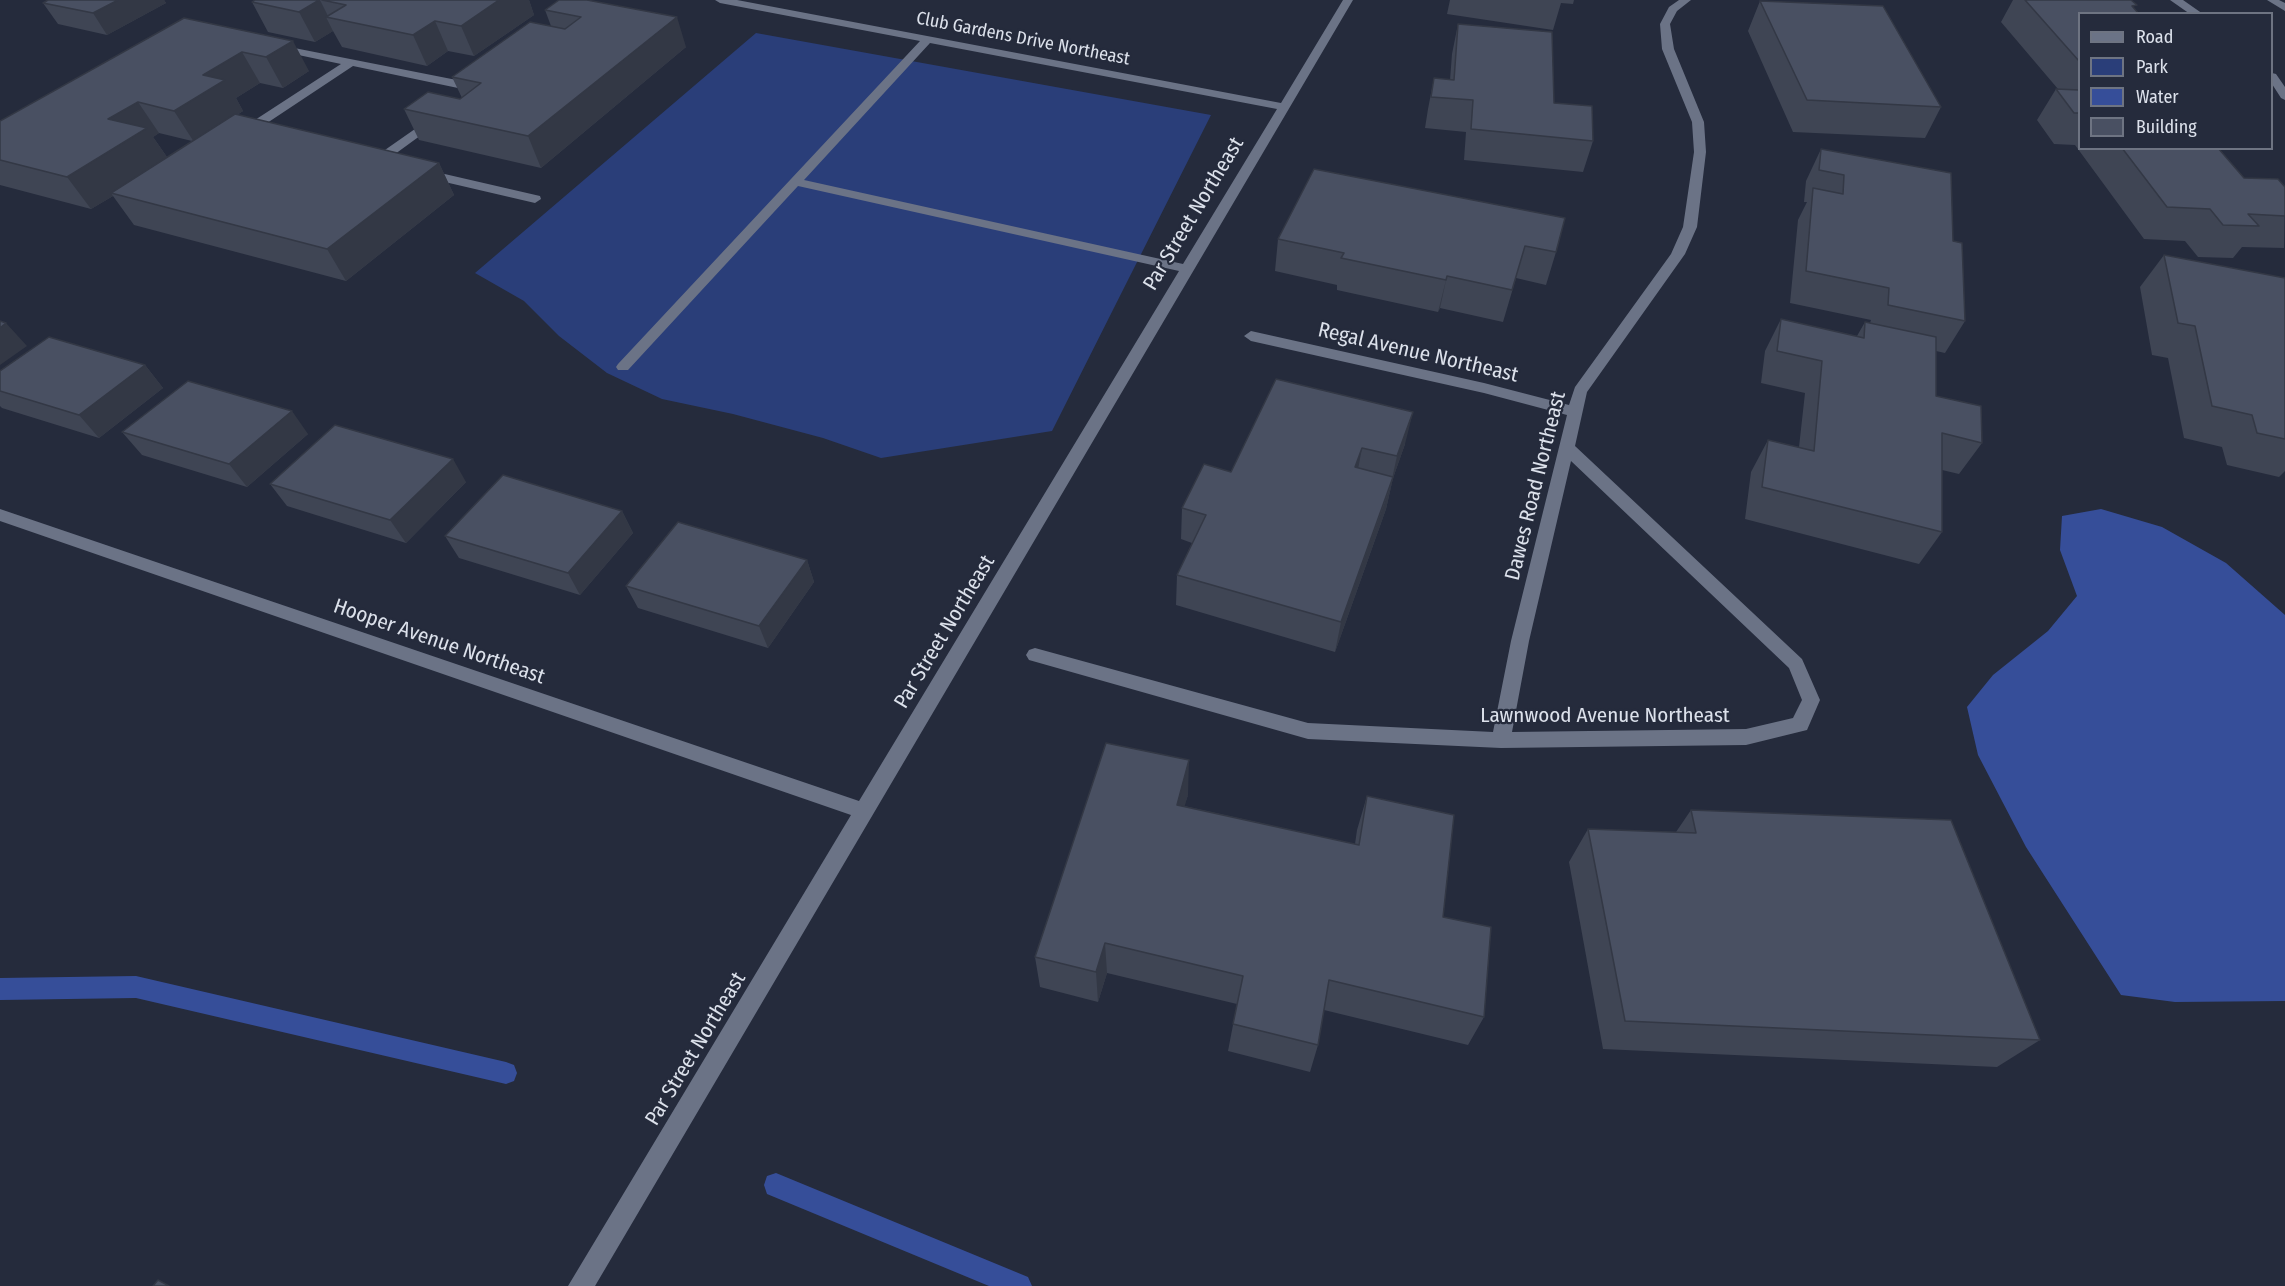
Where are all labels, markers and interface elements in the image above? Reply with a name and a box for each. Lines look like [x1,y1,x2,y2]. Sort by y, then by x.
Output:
street label: Club Gardens Drive Northeast [914,8,1132,70]
legend [2078,12,2273,150]
text: Road [2136,26,2173,48]
text: Park [2136,56,2168,78]
text: Water [2136,86,2179,108]
text: Building [2136,116,2197,138]
street label: Par Street Northeast [1138,133,1250,295]
street label: Regal Avenue Northeast [1315,318,1521,388]
street label: Dawes Road Northeast [1500,389,1572,583]
street label: Par Street Northeast [889,551,1001,713]
street label: Hooper Avenue Northeast [330,594,548,690]
street label: Lawnwood Avenue Northeast [1480,703,1730,729]
street label: Par Street Northeast [640,968,752,1130]

